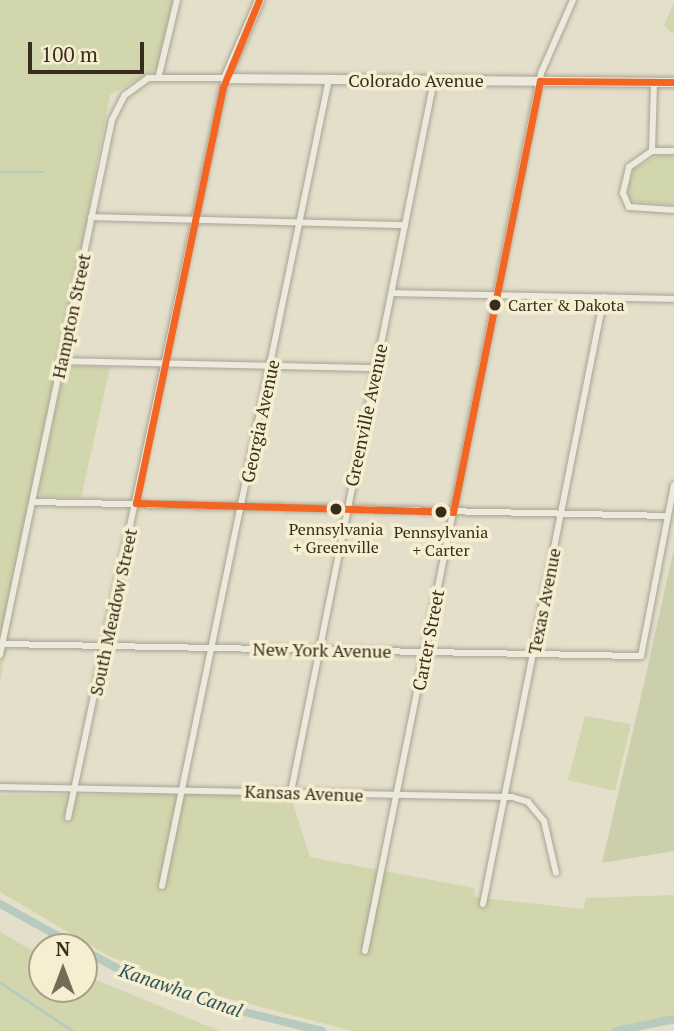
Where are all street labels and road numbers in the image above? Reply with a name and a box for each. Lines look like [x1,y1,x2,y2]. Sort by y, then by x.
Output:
street label: Colorado Avenue [348,69,484,91]
street label: Hampton Street [47,251,95,381]
street label: Greenville Avenue [340,341,392,489]
street label: Georgia Avenue [236,357,284,485]
street label: South Meadow Street [85,526,141,698]
street label: Texas Avenue [523,546,565,656]
street label: Carter Street [408,588,448,692]
street label: New York Avenue [252,638,392,662]
street label: Kansas Avenue [244,780,364,806]

